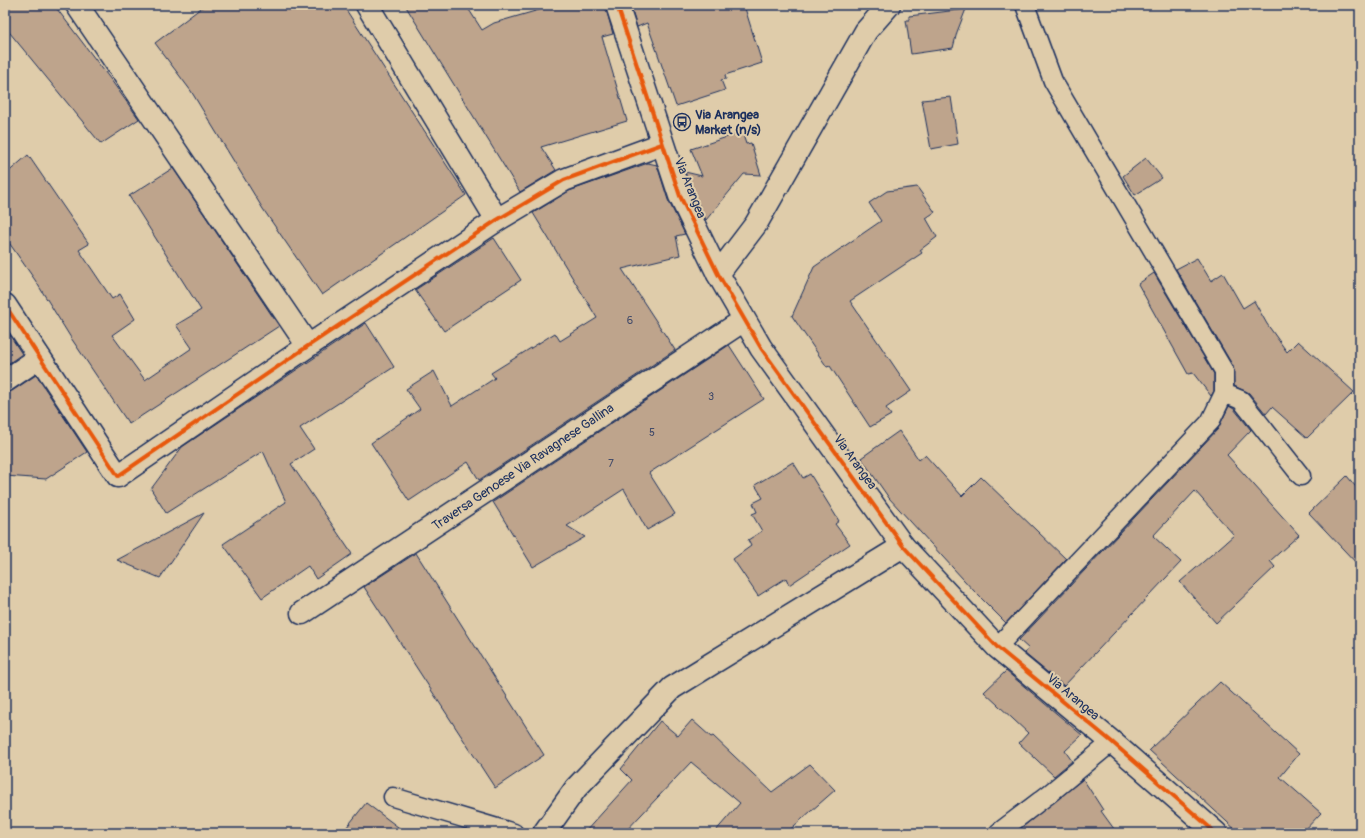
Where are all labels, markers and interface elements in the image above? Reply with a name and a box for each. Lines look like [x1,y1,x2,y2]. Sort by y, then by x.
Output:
place label: Via Arangea Market (n/s) [695,107,761,138]
bus stop icon: Via Arangea Market (n/s) [672,112,692,132]
street label: Via Arangea [671,155,709,221]
house number: 6 [627,314,633,327]
house number: 3 [708,390,714,403]
street label: Traversa Genoese Via Ravagnese Gallina [429,400,617,534]
house number: 5 [649,426,655,439]
street label: Via Arangea [830,431,880,493]
house number: 7 [608,457,614,470]
street label: Via Arangea [1043,670,1103,724]

